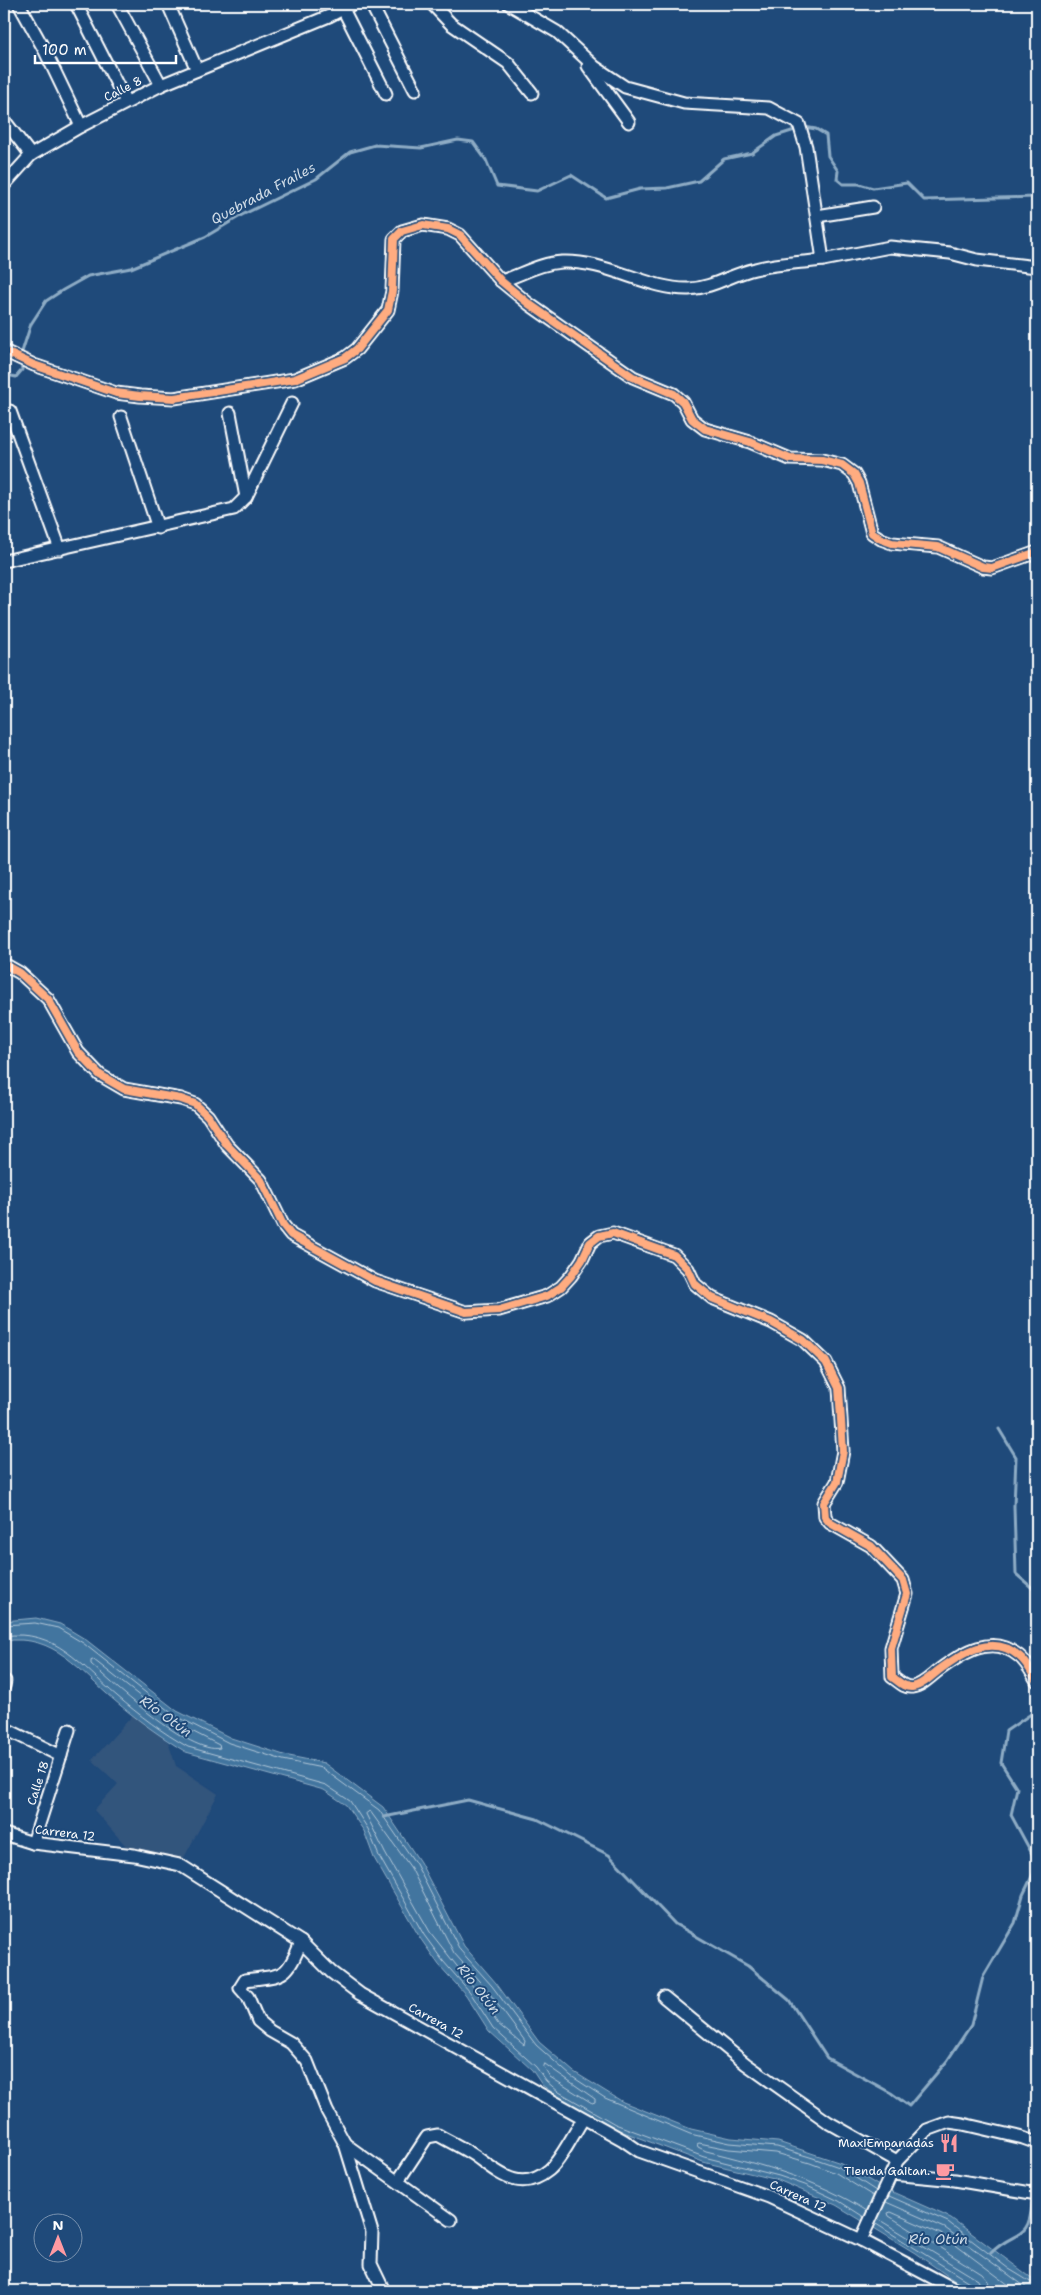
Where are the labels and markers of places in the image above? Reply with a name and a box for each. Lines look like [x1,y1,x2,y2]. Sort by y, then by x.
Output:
restaurant icon: MaxiEmpanadas [938,2132,960,2154]
place label: MaxiEmpanadas [838,2135,934,2151]
cafe icon: Tienda Gaitan. [934,2160,956,2182]
place label: Tienda Gaitan. [844,2163,930,2179]

